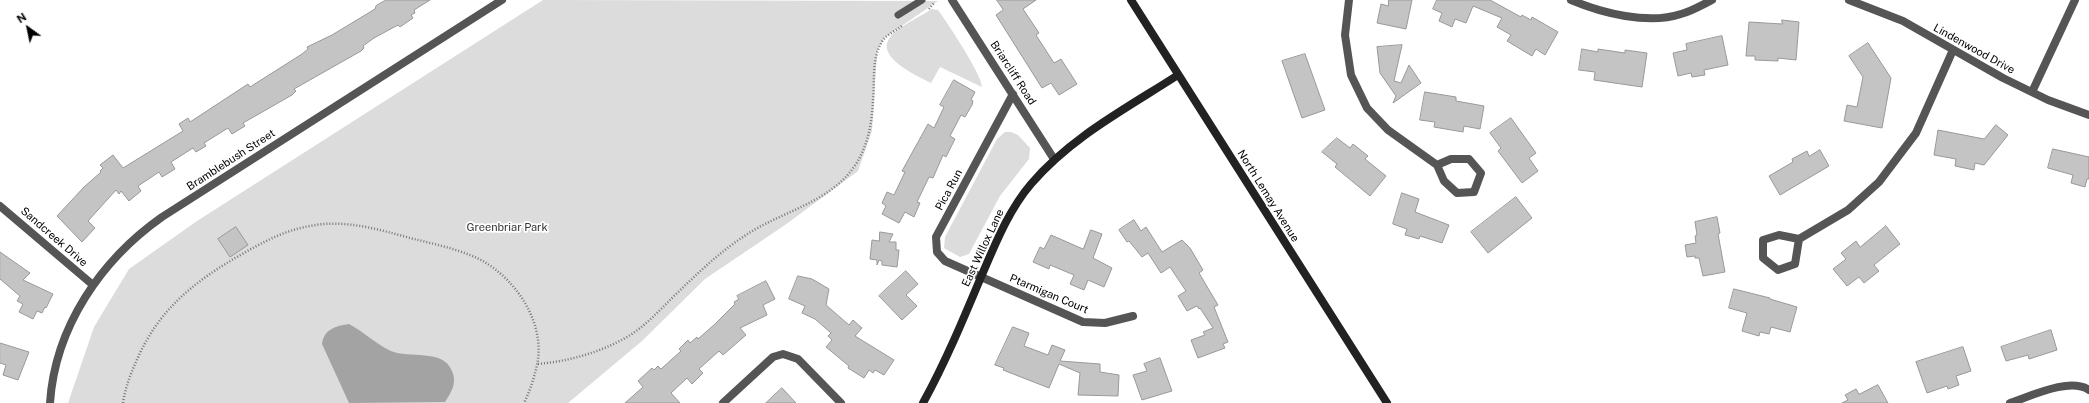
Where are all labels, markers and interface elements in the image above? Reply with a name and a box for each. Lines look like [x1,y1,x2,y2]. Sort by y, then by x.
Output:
north arrow [8,8,48,48]
text: N [15,11,28,25]
street label: Lindenwood Drive [1931,21,2017,77]
street label: Briarcliff Road [987,38,1039,108]
street label: Bramblebush Street [184,127,278,193]
street label: North Lemay Avenue [1234,148,1302,244]
street label: Pica Run [933,167,965,213]
street label: Sandcreek Drive [18,204,90,270]
street label: East Willox Lane [959,207,1007,289]
park label: Greenbriar Park [466,221,548,235]
street label: Ptarmigan Court [1008,271,1090,317]

